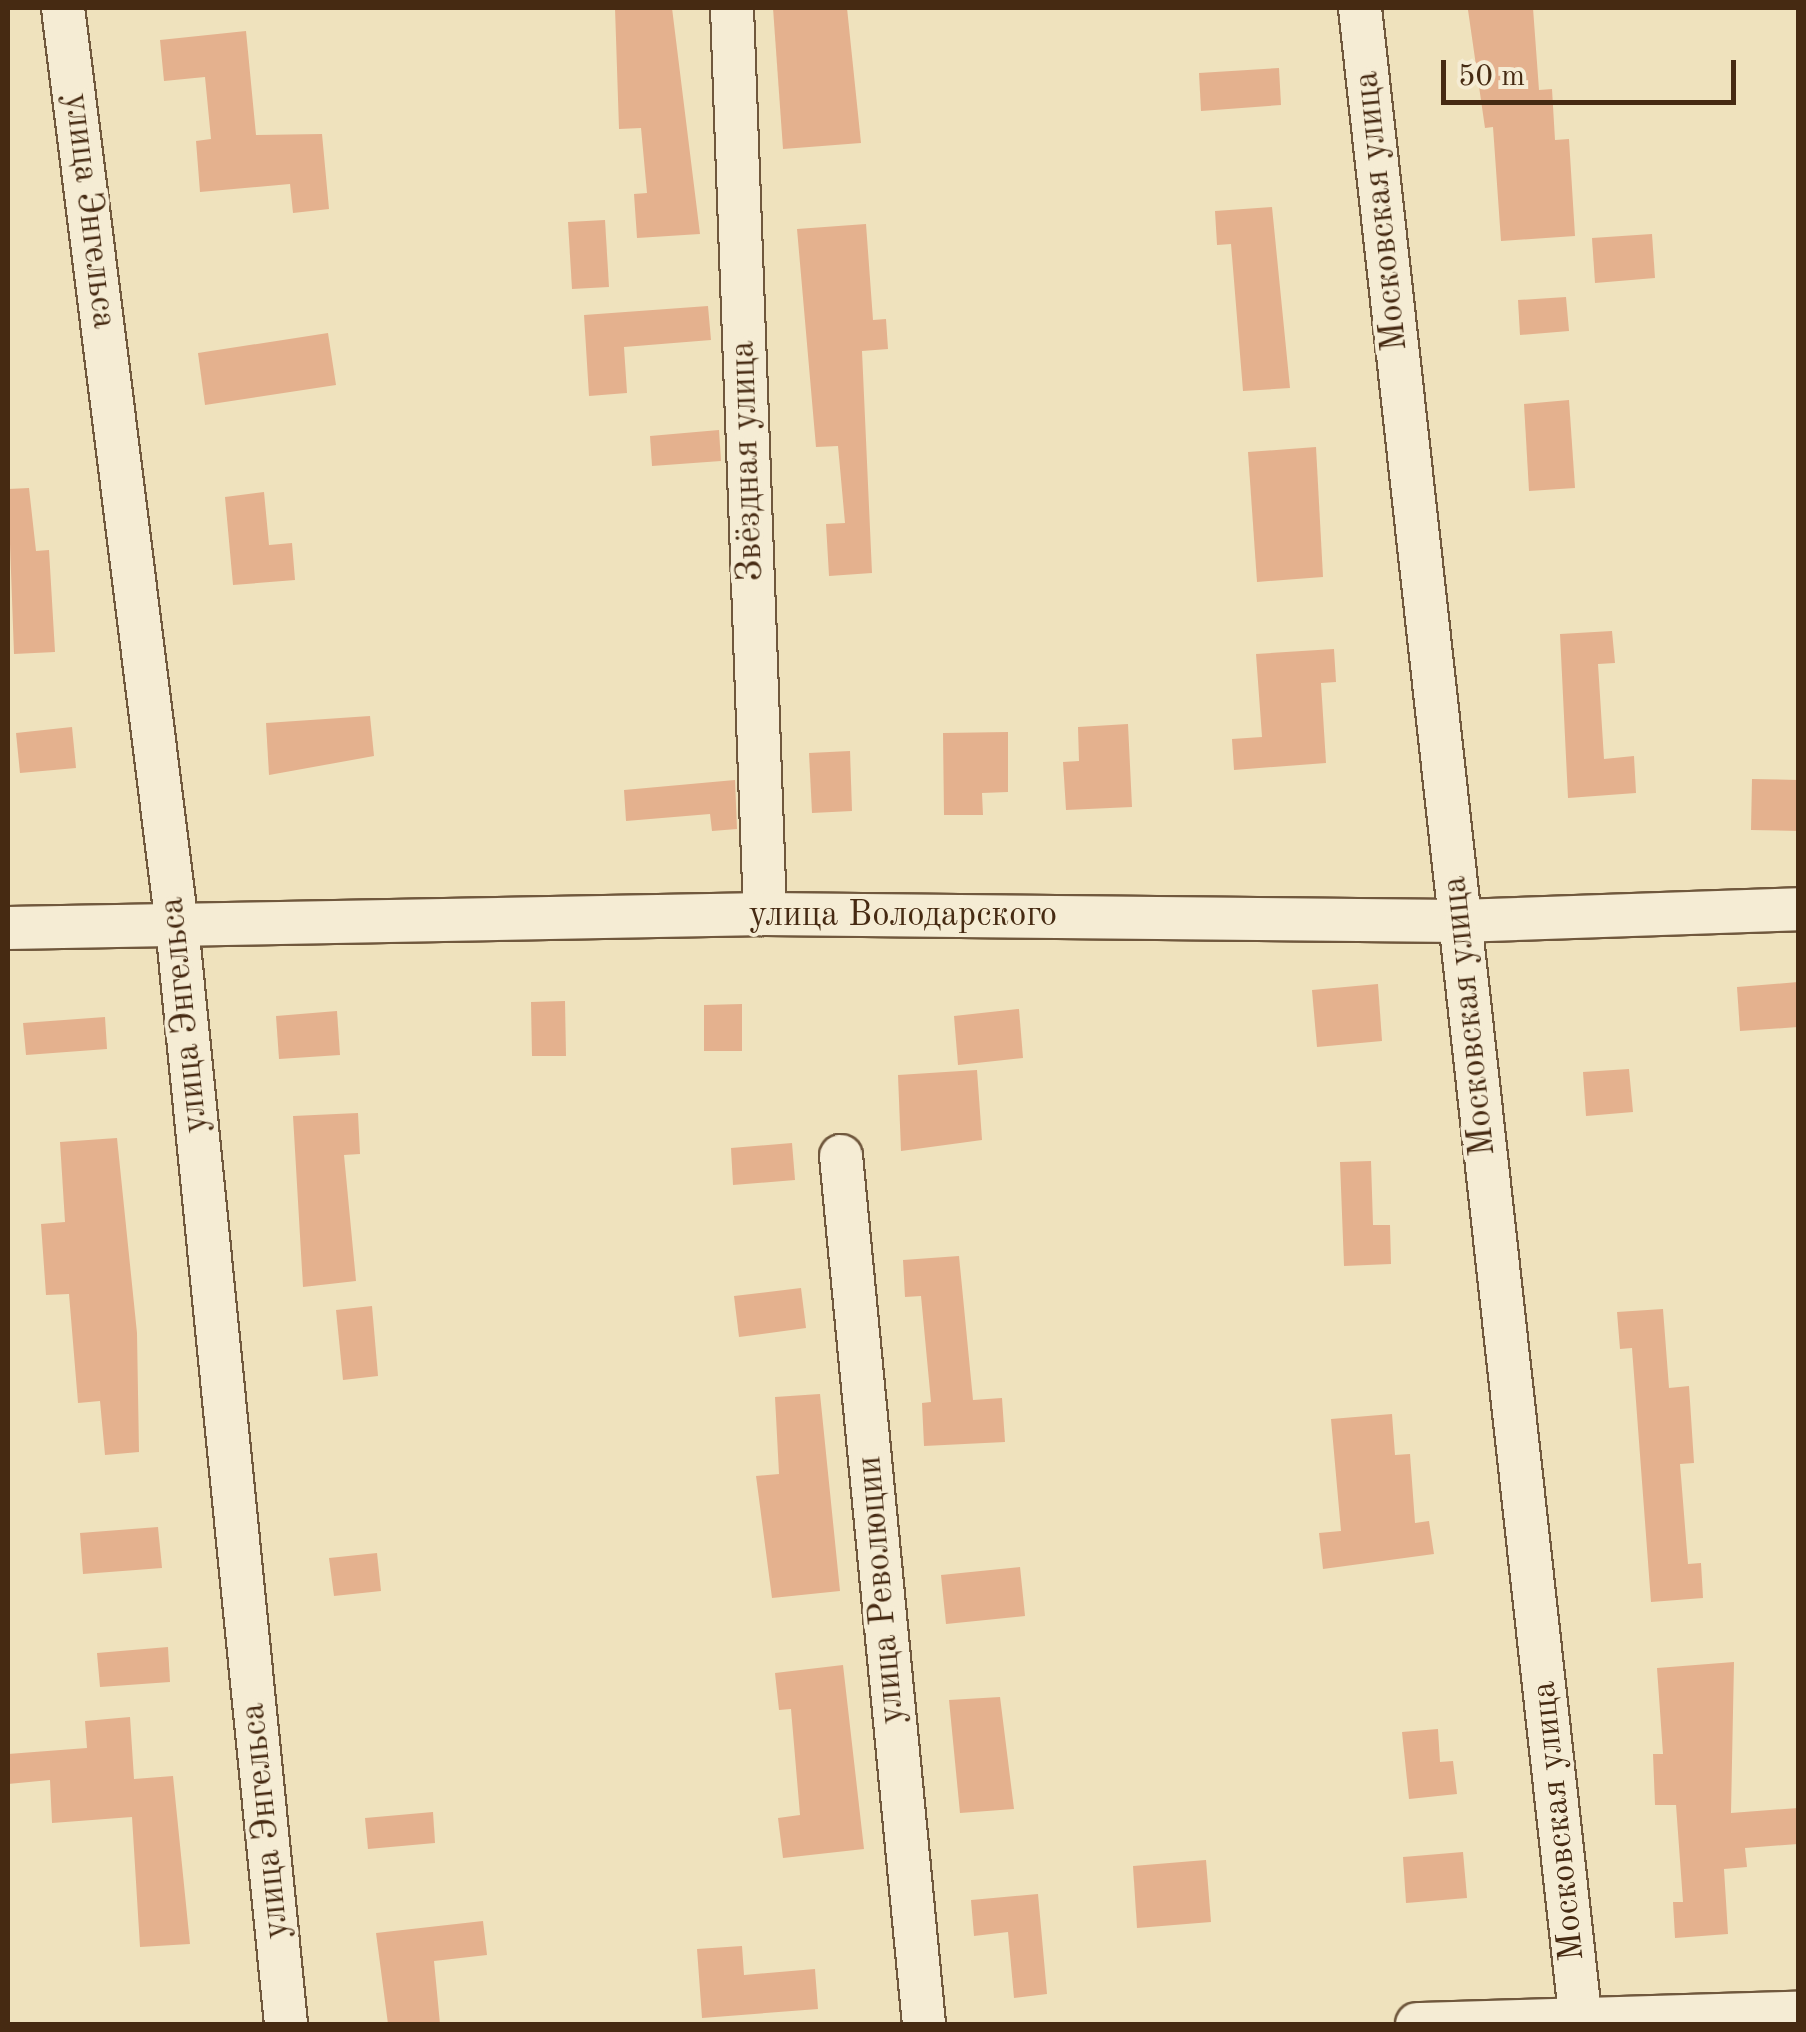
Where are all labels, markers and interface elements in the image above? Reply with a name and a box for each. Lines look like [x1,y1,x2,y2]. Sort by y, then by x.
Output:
scale bar [1446,40,1741,102]
text: 50 m [1458,62,1525,92]
street label: Московская улица [1346,69,1418,353]
street label: улица Энгельса [54,91,124,331]
street label: Звёздная улица [723,340,773,582]
street label: Московская улица [1434,874,1506,1158]
street label: улица Энгельса [152,895,218,1135]
street label: улица Володарского [749,895,1057,937]
street label: улица Революции [849,1454,915,1726]
street label: Московская улица [1523,1679,1595,1963]
street label: улица Энгельса [233,1701,299,1941]

